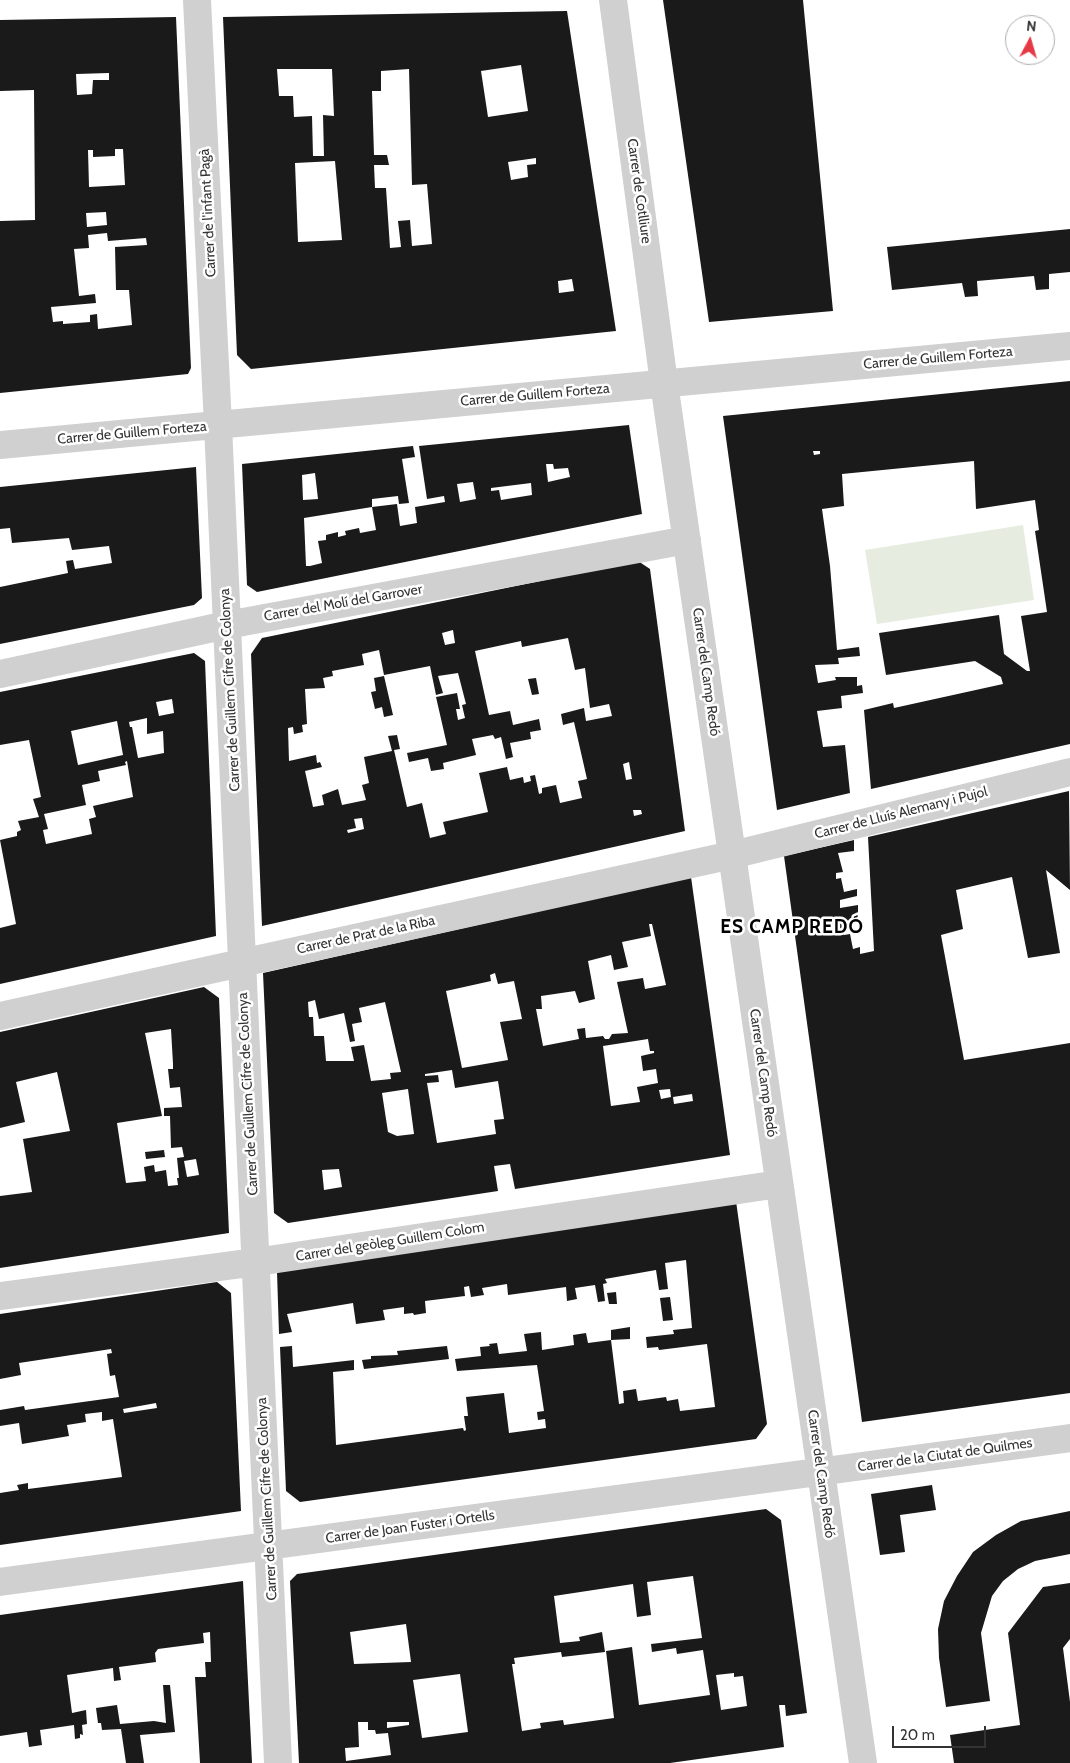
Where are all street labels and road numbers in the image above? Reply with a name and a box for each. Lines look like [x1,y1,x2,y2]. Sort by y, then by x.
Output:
street label: Carrer de Cotlliure [623,137,655,245]
street label: Carrer de l'infant Pagà [196,148,220,278]
street label: Carrer de Guillem Forteza [863,343,1013,373]
street label: Carrer de Guillem Forteza [460,380,610,410]
street label: Carrer de Guillem Forteza [57,418,207,448]
street label: Carrer del Molí del Garrover [262,581,424,625]
street label: Carrer de Guillem Cifre de Colonya [216,588,244,792]
street label: Carrer del Camp Redó [689,607,723,737]
street label: Carrer de Lluís Alemany i Pujol [813,783,989,843]
street label: Carrer de Prat de la Riba [296,912,436,958]
street label: Carrer de Guillem Cifre de Colonya [234,992,262,1196]
street label: Carrer del Camp Redó [746,1008,780,1138]
street label: Carrer del geòleg Guillem Colom [295,1219,485,1265]
street label: Carrer de Guillem Cifre de Colonya [253,1397,281,1601]
street label: Carrer del Camp Redó [804,1409,838,1539]
street label: Carrer de la Ciutat de Quilmes [857,1434,1033,1476]
street label: Carrer de Joan Fuster i Ortells [324,1507,496,1547]

